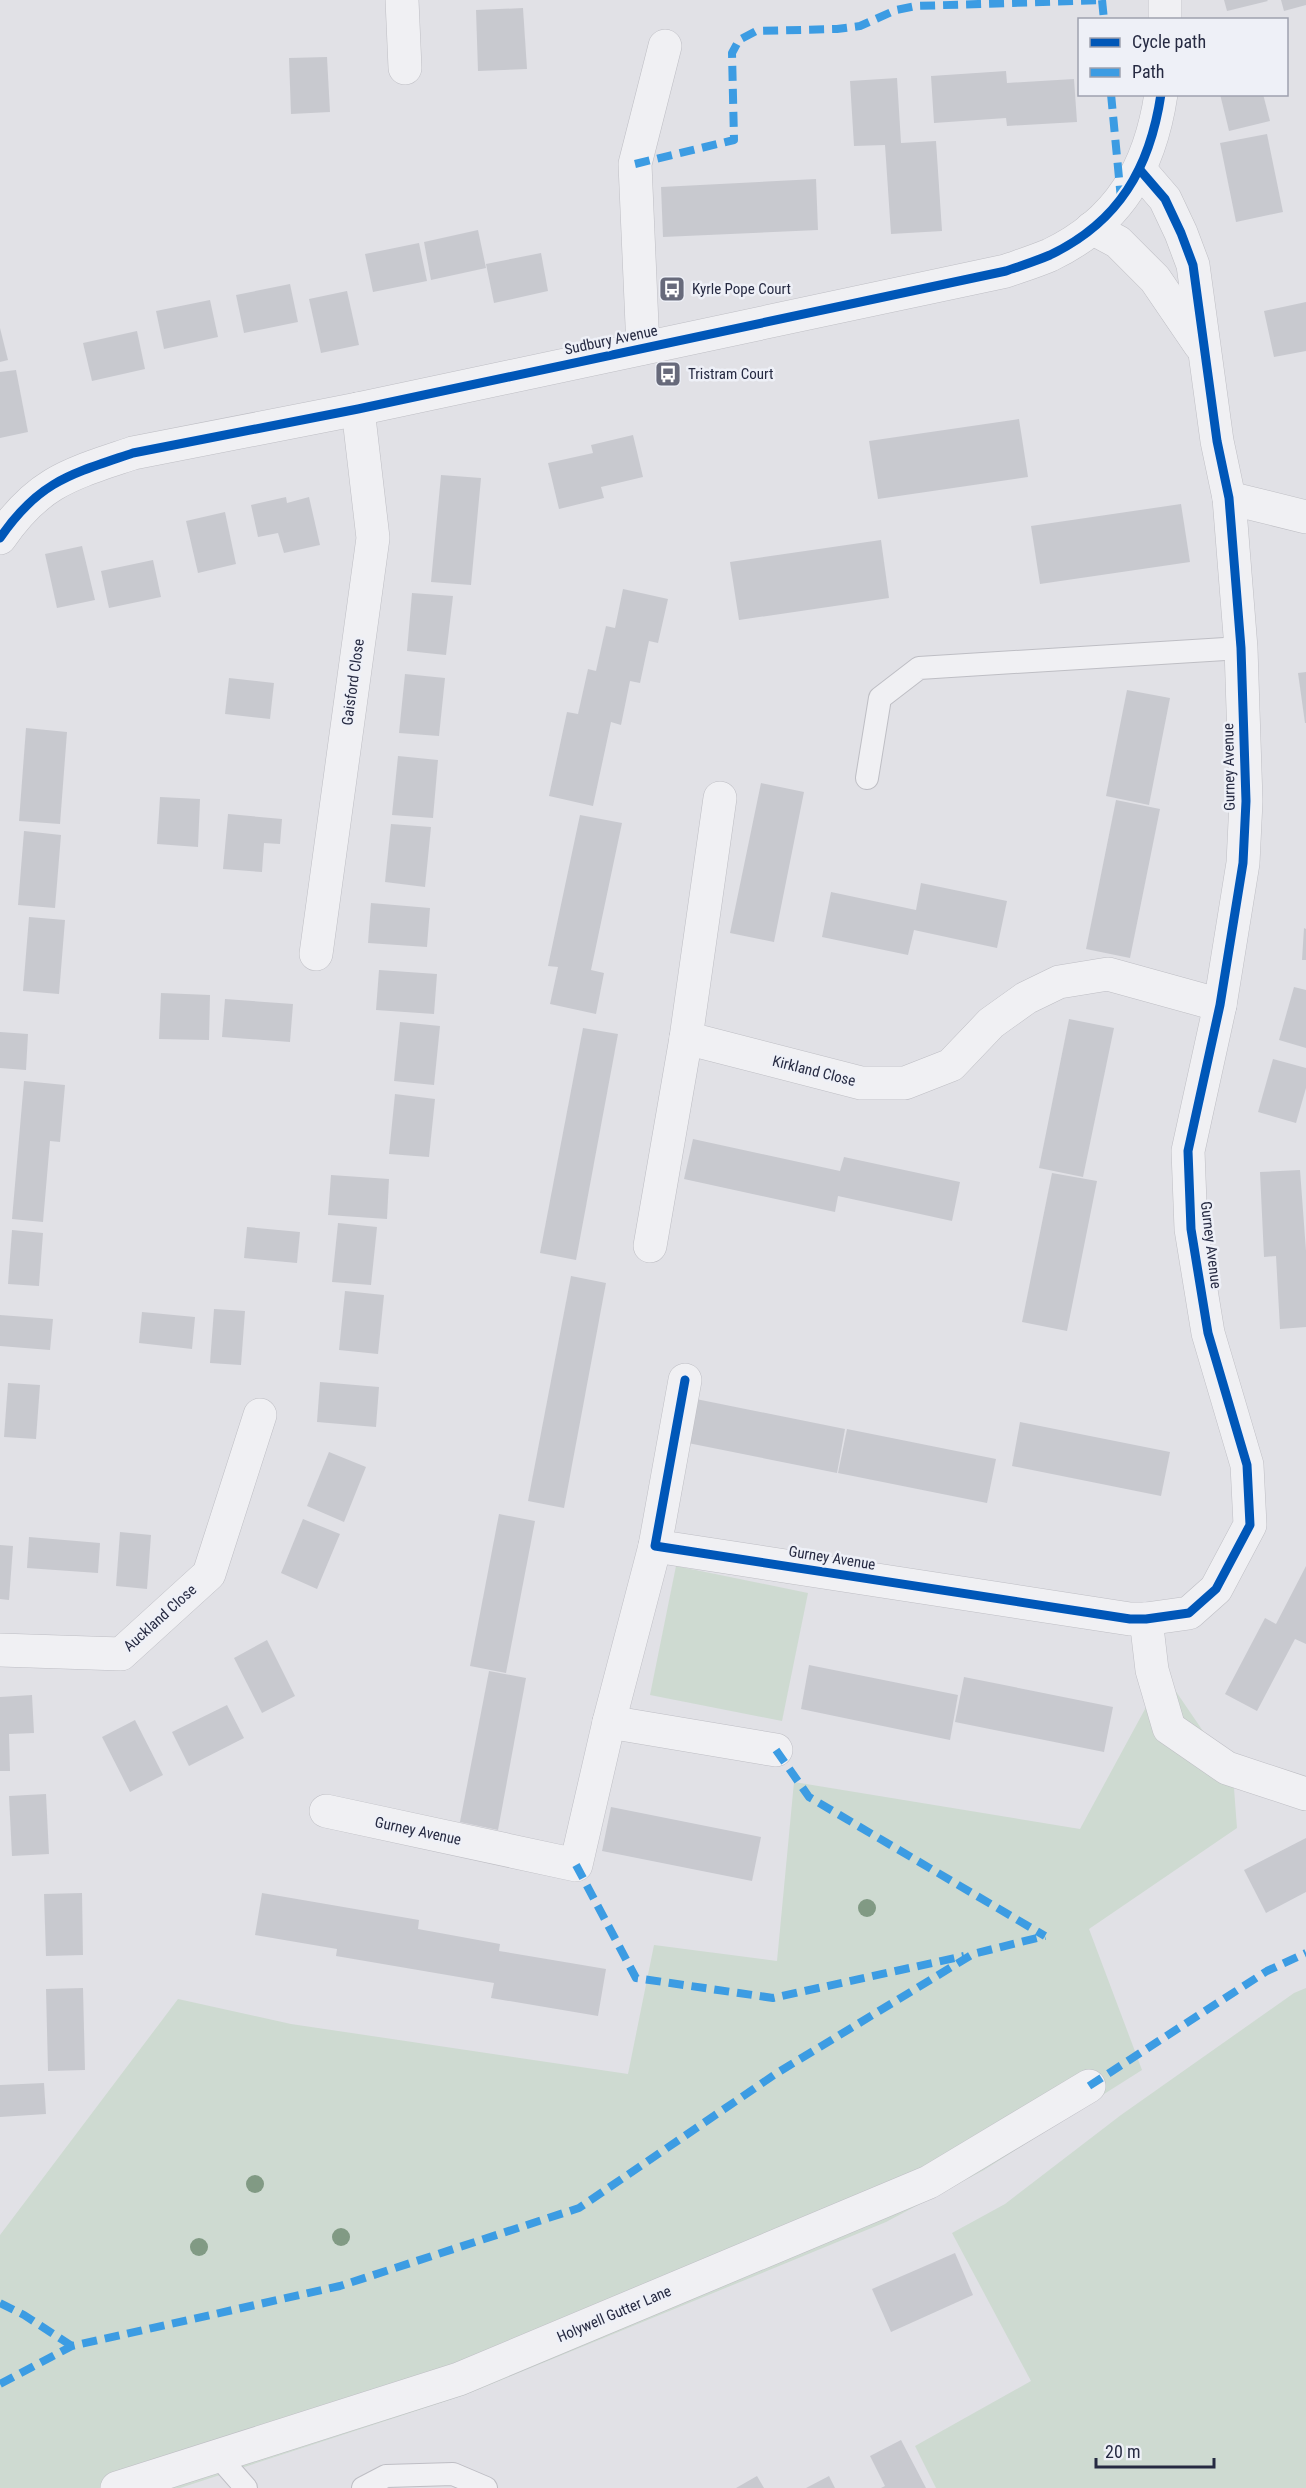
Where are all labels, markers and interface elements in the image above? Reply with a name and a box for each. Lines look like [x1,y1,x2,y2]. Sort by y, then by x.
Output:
legend [1078,18,1288,96]
text: Cycle path [1132,31,1206,52]
text: Path [1132,61,1165,82]
bus stop icon: Kyrle Pope Court [657,274,687,304]
place label: Kyrle Pope Court [692,280,791,298]
street label: Sudbury Avenue [563,321,659,359]
bus stop icon: Tristram Court [653,359,683,389]
place label: Tristram Court [688,365,773,383]
street label: Gaisford Close [338,638,368,726]
street label: Gurney Avenue [1219,723,1239,811]
street label: Kirkland Close [771,1052,857,1090]
street label: Gurney Avenue [1197,1200,1225,1290]
street label: Gurney Avenue [787,1542,877,1574]
street label: Auckland Close [120,1581,200,1655]
street label: Gurney Avenue [373,1813,463,1849]
street label: Holywell Gutter Lane [554,2282,674,2346]
scale bar [1096,2431,1214,2469]
text: 20 m [1105,2441,1140,2462]

